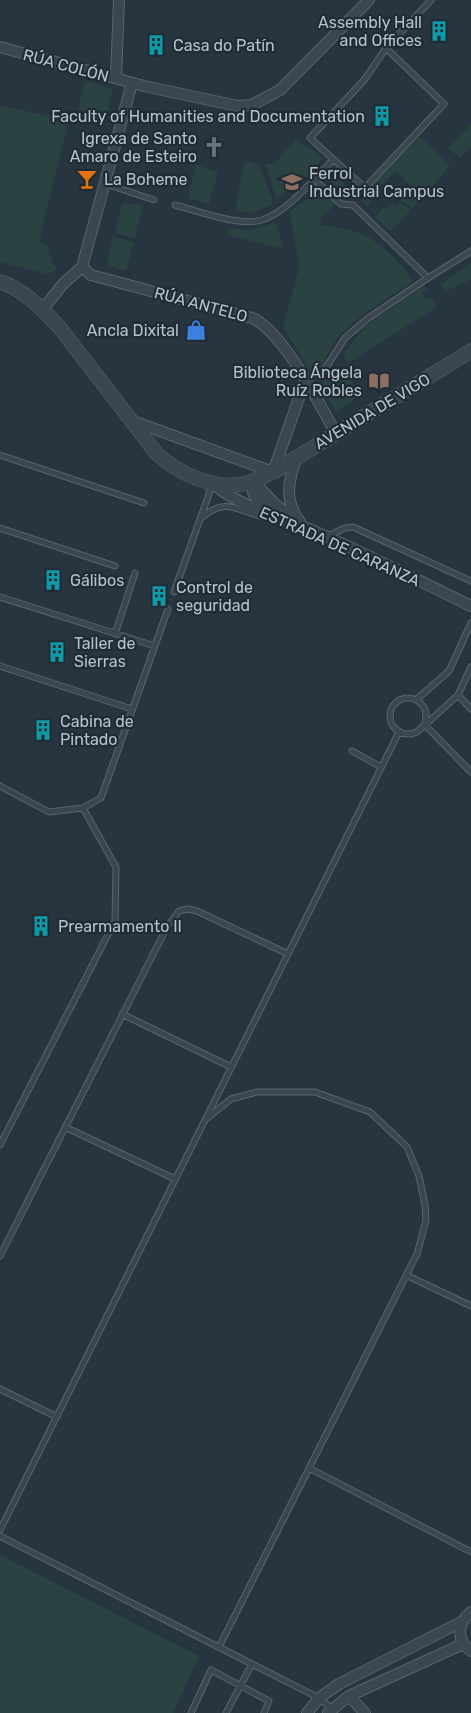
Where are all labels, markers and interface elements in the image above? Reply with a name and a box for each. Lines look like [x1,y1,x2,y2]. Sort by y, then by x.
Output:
place label: Assembly Hall and Offices [318,13,422,50]
building icon: Assembly Hall and Offices [427,19,451,43]
building icon: Casa do Patín [144,33,168,57]
place label: Casa do Patín [173,36,275,55]
street label: RÚA COLÓN [21,44,111,86]
building icon: Faculty of Humanities and Documentation [370,104,394,128]
place label: Faculty of Humanities and Documentation [51,107,365,126]
place label: Igrexa de Santo Amaro de Esteiro [70,129,197,166]
church icon: Igrexa de Santo Amaro de Esteiro [202,135,226,159]
place label: Ferrol Industrial Campus [309,164,444,201]
bar icon: La Boheme [75,167,99,191]
place label: La Boheme [104,170,188,189]
school or university icon: Ferrol Industrial Campus [280,170,304,194]
street label: RÚA ANTELO [152,282,250,326]
shop icon: Ancla Dixital [184,318,208,342]
place label: Ancla Dixital [87,321,179,340]
place label: Biblioteca Ángela Ruíz Robles [233,363,362,400]
street label: AVENIDA DE VIGO [311,369,433,453]
library icon: Biblioteca Ángela Ruíz Robles [367,369,391,393]
street label: ESTRADA DE CARANZA [257,502,423,591]
building icon: Gálibos [41,568,65,592]
place label: Gálibos [70,571,124,590]
place label: Control de seguridad [176,578,253,615]
building icon: Control de seguridad [147,584,171,608]
place label: Taller de Sierras [74,634,136,671]
building icon: Taller de Sierras [45,640,69,664]
place label: Cabina de Pintado [60,712,134,749]
building icon: Cabina de Pintado [31,718,55,742]
building icon: Prearmamento II [29,914,53,938]
place label: Prearmamento II [58,917,182,936]

